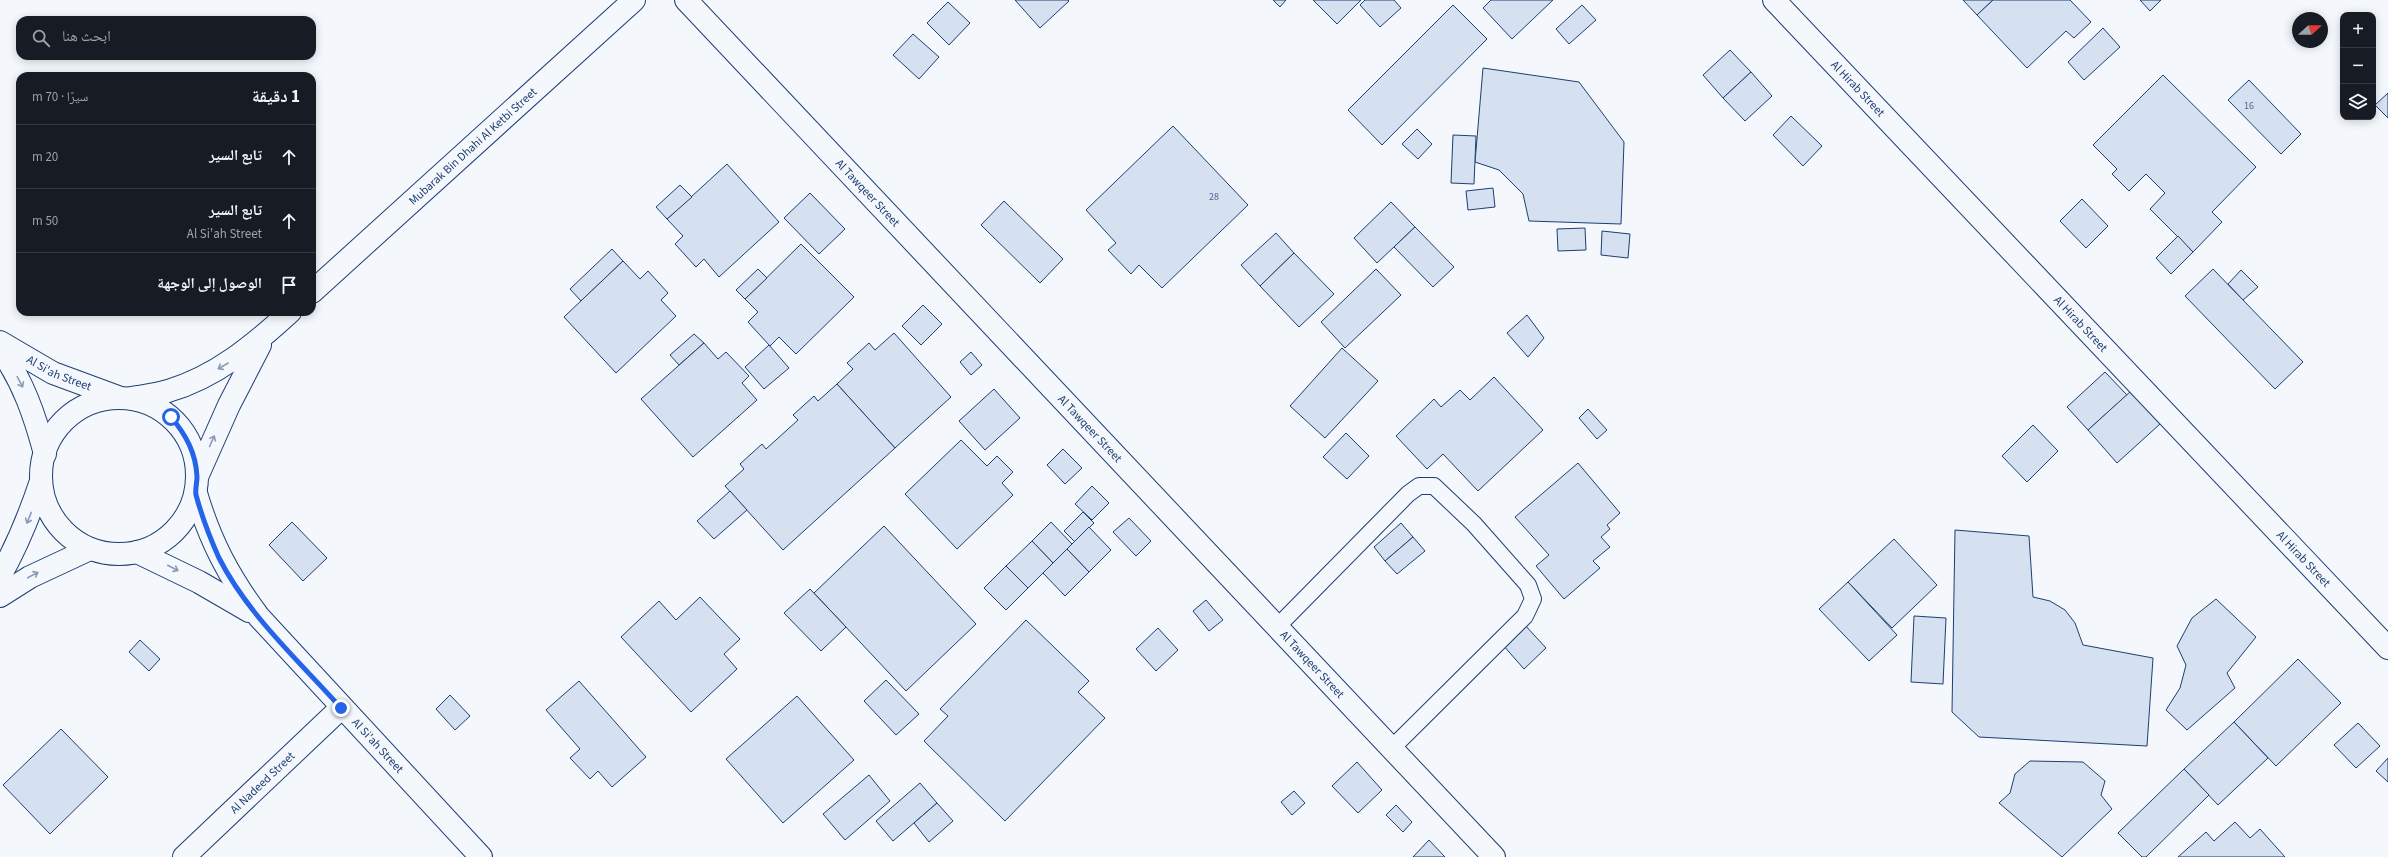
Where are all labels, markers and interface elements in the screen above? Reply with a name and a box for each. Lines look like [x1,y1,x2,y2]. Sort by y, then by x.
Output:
north arrow [2292,12,2328,48]
map controls [2340,12,2376,120]
button: + [2340,12,2376,48]
search box [16,16,316,60]
text: ابحث هنا [62,26,111,47]
icon: search [30,27,52,49]
button: − [2340,48,2376,84]
street label: Al Hirab Street [1827,57,1888,121]
street label: Mubarak Bin Dhahi Al Ketbi Street [405,84,541,209]
button: layers [2340,84,2376,120]
text: 1 دقيقة [252,85,300,109]
text: سيرًا · 70 m [32,88,88,106]
house number: 16 [2244,99,2254,113]
text: تابع السير [209,145,262,166]
icon: ahead [278,146,300,168]
text: 20 m [32,148,58,166]
street label: Al Tawqeer Street [831,156,904,231]
house number: 28 [1209,190,1219,204]
text: تابع السير [209,200,262,221]
icon: ahead [278,210,300,232]
text: 50 m [32,212,58,230]
text: Al Si'ah Street [187,225,262,243]
text: الوصول إلى الوجهة [157,273,262,294]
icon: arrive [278,274,300,296]
street label: Al Hirab Street [2050,292,2111,356]
street label: Al Si'ah Street [23,351,94,395]
one-way arrow [217,363,229,371]
one-way arrow [17,376,24,388]
street label: Al Tawqeer Street [1054,391,1126,467]
route start [162,408,180,426]
one-way arrow [209,435,216,447]
one-way arrow [24,511,32,523]
street label: Al Hirab Street [2272,527,2334,591]
one-way arrow [166,565,178,573]
one-way arrow [27,571,39,578]
street label: Al Tawqeer Street [1276,627,1348,702]
route end [332,699,350,717]
street label: Al Si'ah Street [348,715,407,777]
street label: Al Nadeed Street [227,748,299,818]

